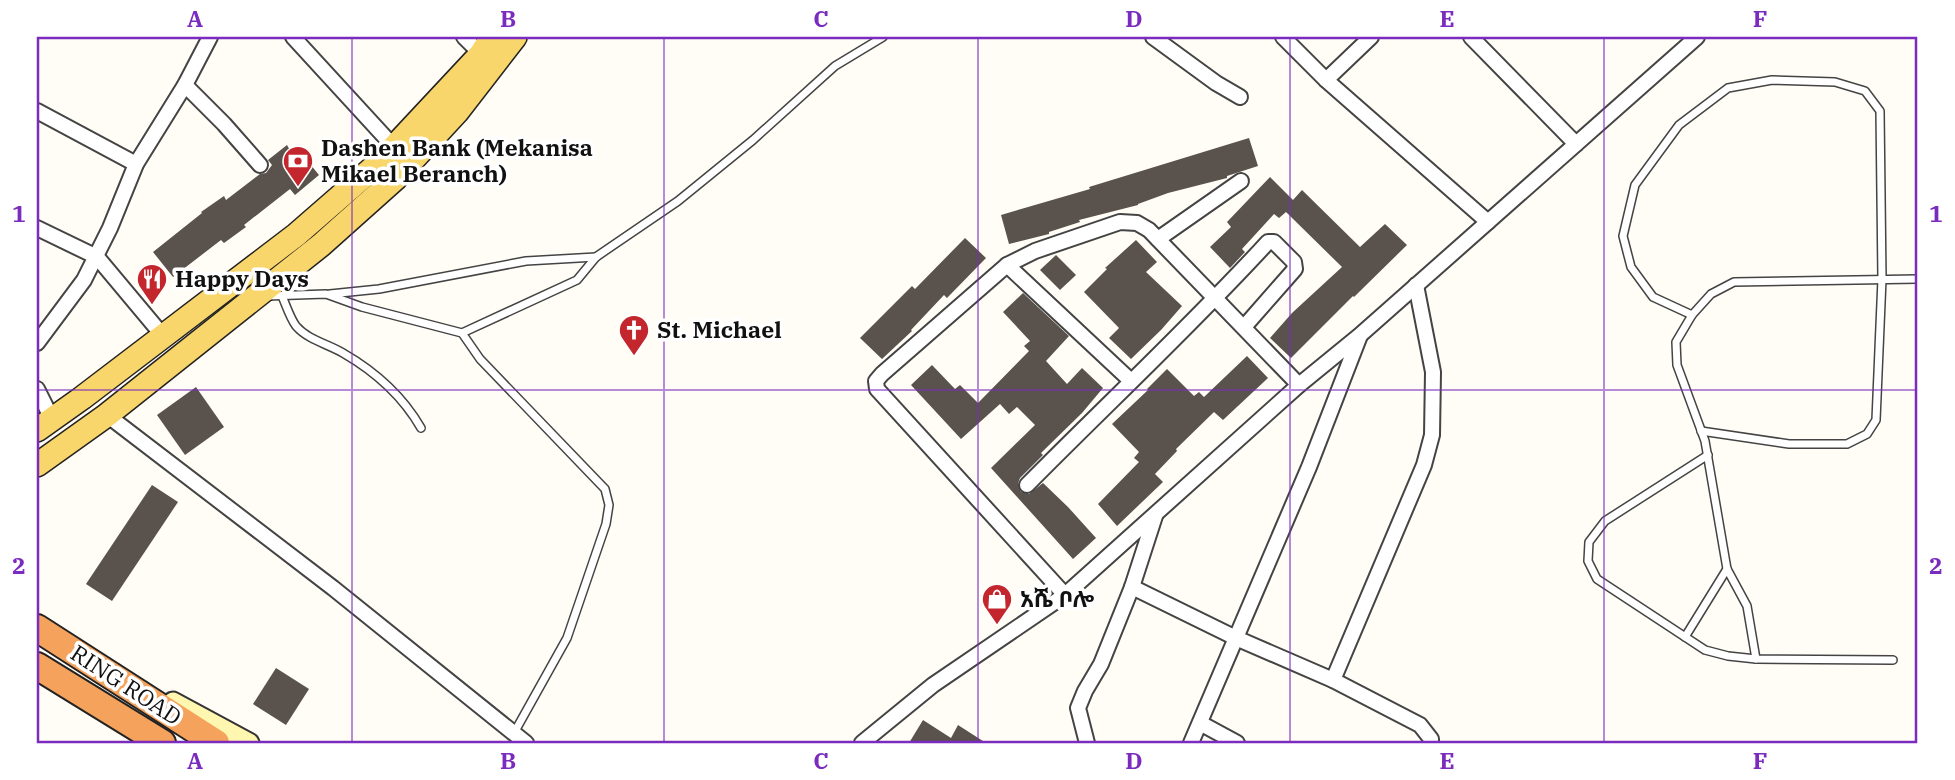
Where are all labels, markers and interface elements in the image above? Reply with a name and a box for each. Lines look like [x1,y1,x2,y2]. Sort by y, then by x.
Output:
text: A [187,3,203,33]
text: B [500,3,516,33]
text: C [813,3,829,33]
text: D [1125,3,1143,33]
text: E [1439,3,1455,33]
text: F [1753,3,1767,33]
place label: Dashen Bank (Mekanisa Mikael Beranch) [321,132,593,188]
bank icon: Dashen Bank (Mekanisa Mikael Beranch) [281,144,315,188]
text: 1 [12,198,26,228]
text: 1 [1929,198,1943,228]
restaurant icon: Happy Days [135,262,169,306]
place label: Happy Days [175,263,309,293]
church icon: St. Michael [617,313,651,357]
place label: St. Michael [657,314,782,344]
text: 2 [12,550,26,580]
text: 2 [1929,550,1943,580]
shop icon: አሼ ቦሎ [980,582,1014,626]
place label: አሼ ቦሎ [1020,583,1095,613]
street label: RING ROAD [65,637,188,731]
text: A [187,745,203,775]
text: B [500,745,516,775]
text: C [813,745,829,775]
text: D [1125,745,1143,775]
text: E [1439,745,1455,775]
text: F [1753,745,1767,775]

